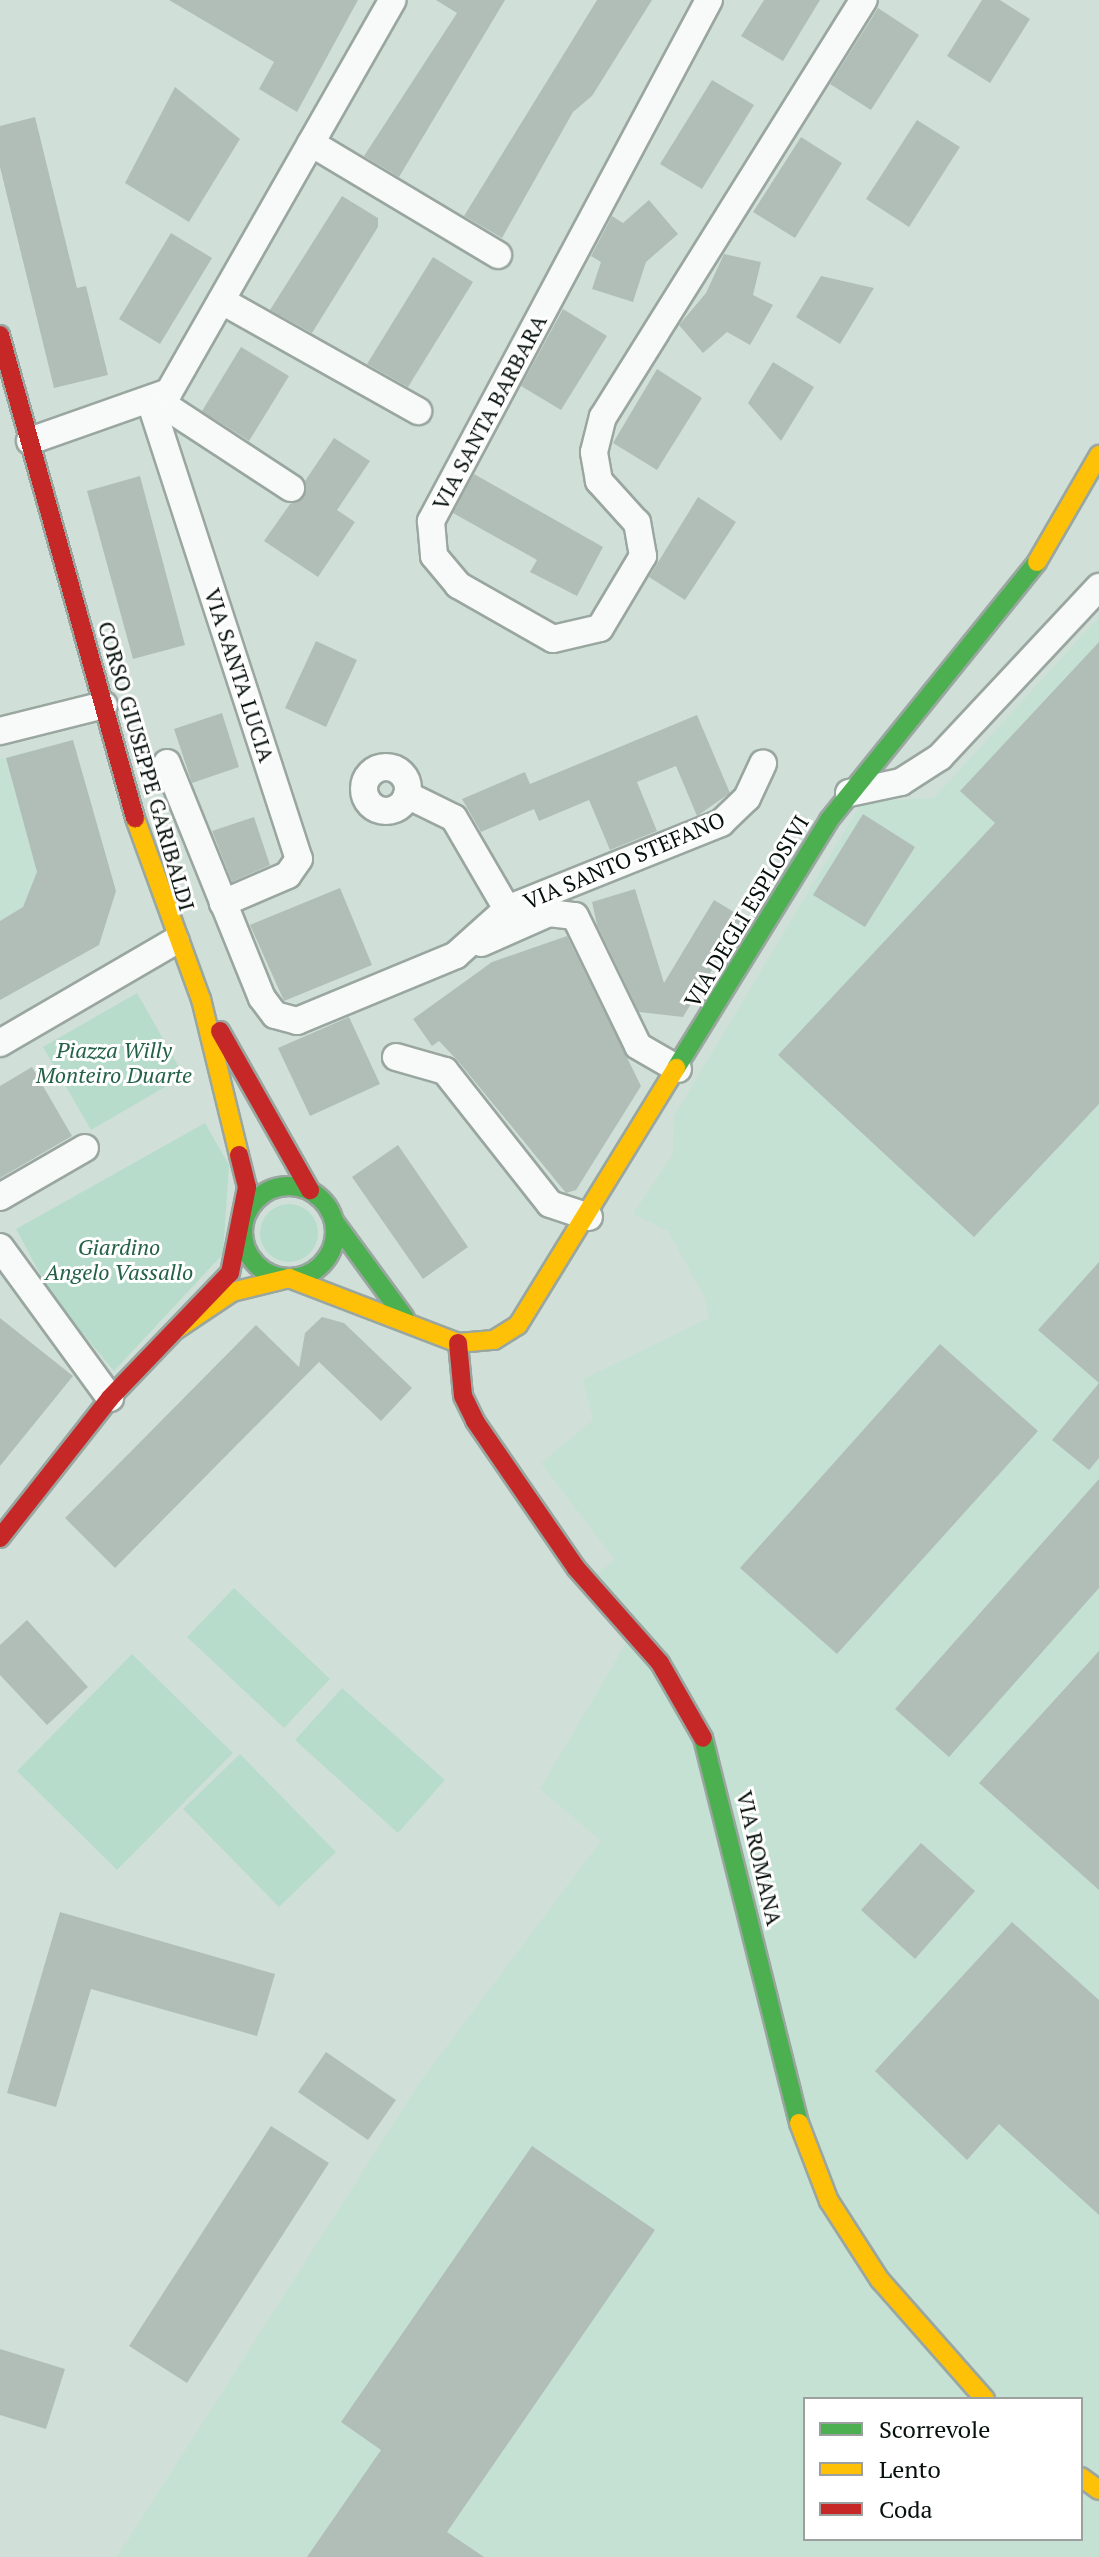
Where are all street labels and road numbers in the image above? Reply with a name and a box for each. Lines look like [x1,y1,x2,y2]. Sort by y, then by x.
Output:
street label: VIA SANTA BARBARA [426,309,552,515]
street label: VIA SANTA LUCIA [199,584,281,766]
street label: CORSO GIUSEPPE GARIBALDI [93,618,201,914]
street label: VIA SANTO STEFANO [519,806,729,914]
street label: VIA DEGLI ESPLOSIVI [678,810,814,1012]
street label: VIA ROMANA [732,1788,788,1928]

